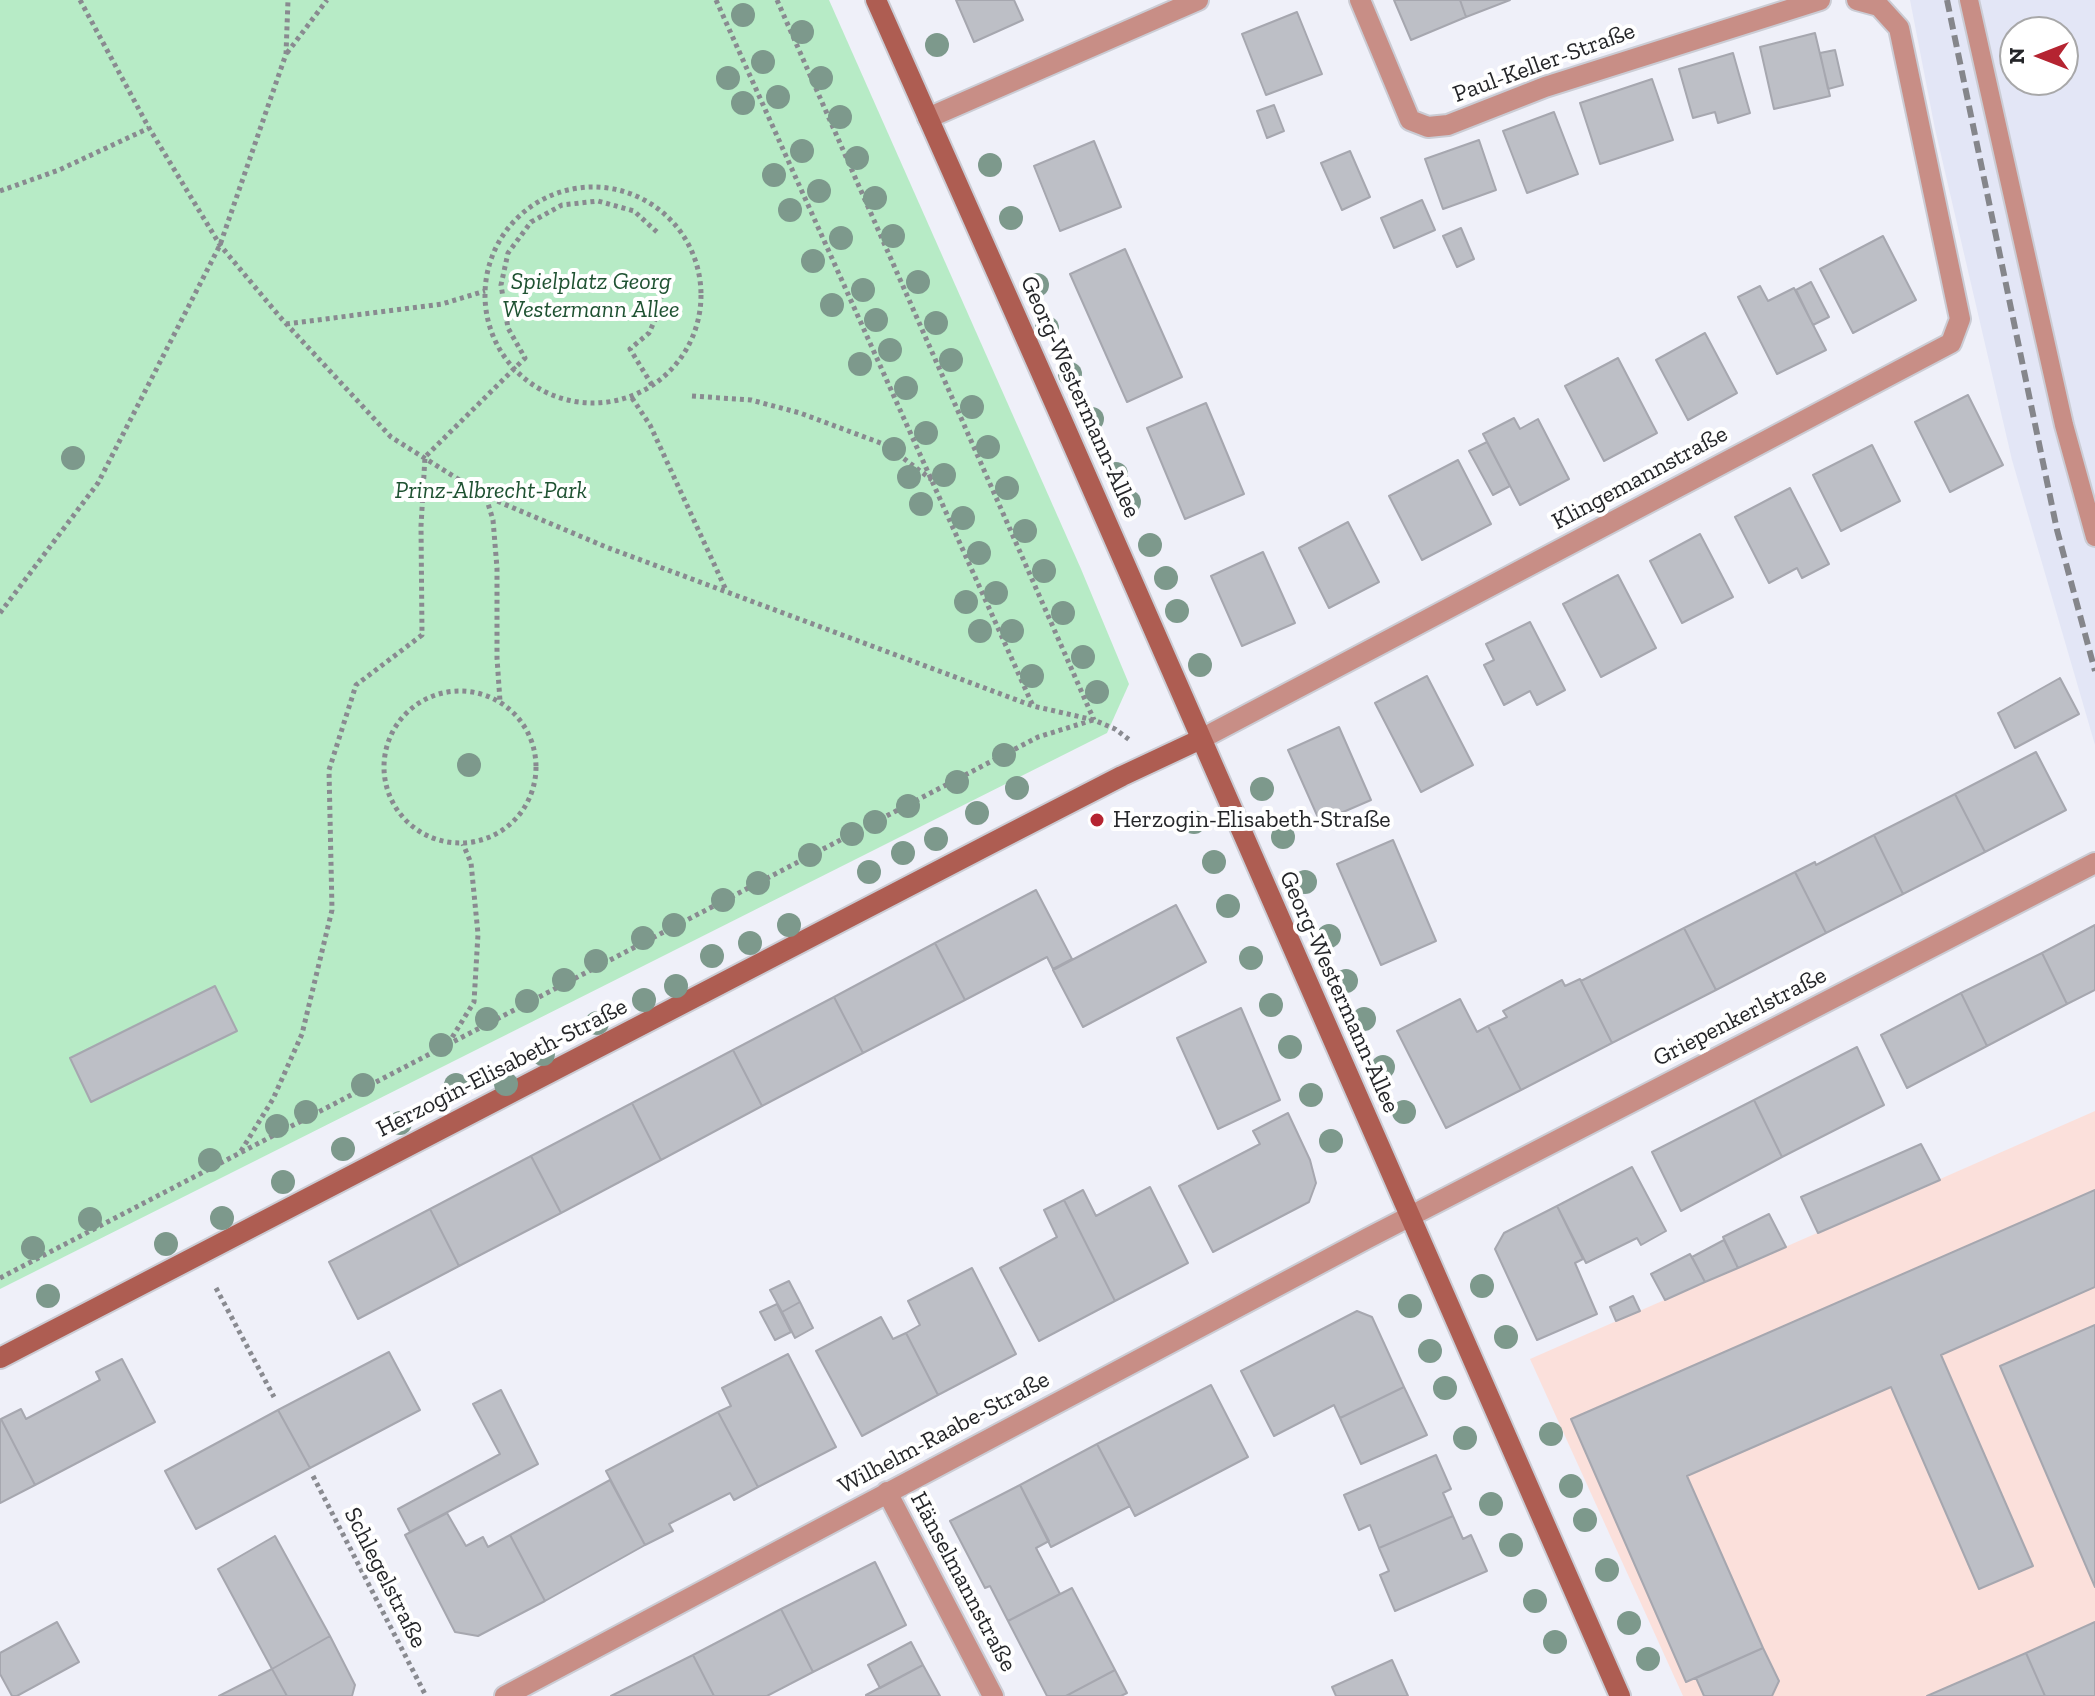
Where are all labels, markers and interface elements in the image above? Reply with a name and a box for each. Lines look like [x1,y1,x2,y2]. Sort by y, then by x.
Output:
north arrow [1999,16,2079,96]
street label: Paul-Keller-Straße [1449,17,1639,109]
text: N [2003,48,2030,64]
park label: Spielplatz Georg Westermann Allee [502,268,680,324]
street label: Georg-Westermann-Allee [1014,272,1146,522]
street label: Klingemannstraße [1547,420,1733,536]
park label: Prinz-Albrecht-Park [395,477,587,505]
place label: Herzogin-Elisabeth-Straße [1113,806,1391,834]
marker: Herzogin-Elisabeth-Straße [1088,811,1106,829]
street label: Georg-Westermann-Allee [1273,867,1405,1117]
street label: Griepenkerlstraße [1649,961,1831,1073]
street label: Herzogin-Elisabeth-Straße [372,992,632,1144]
street label: Wilhelm-Raabe-Straße [833,1365,1055,1501]
street label: Hänselmannstraße [904,1487,1022,1677]
street label: Schlegelstraße [337,1503,433,1653]

